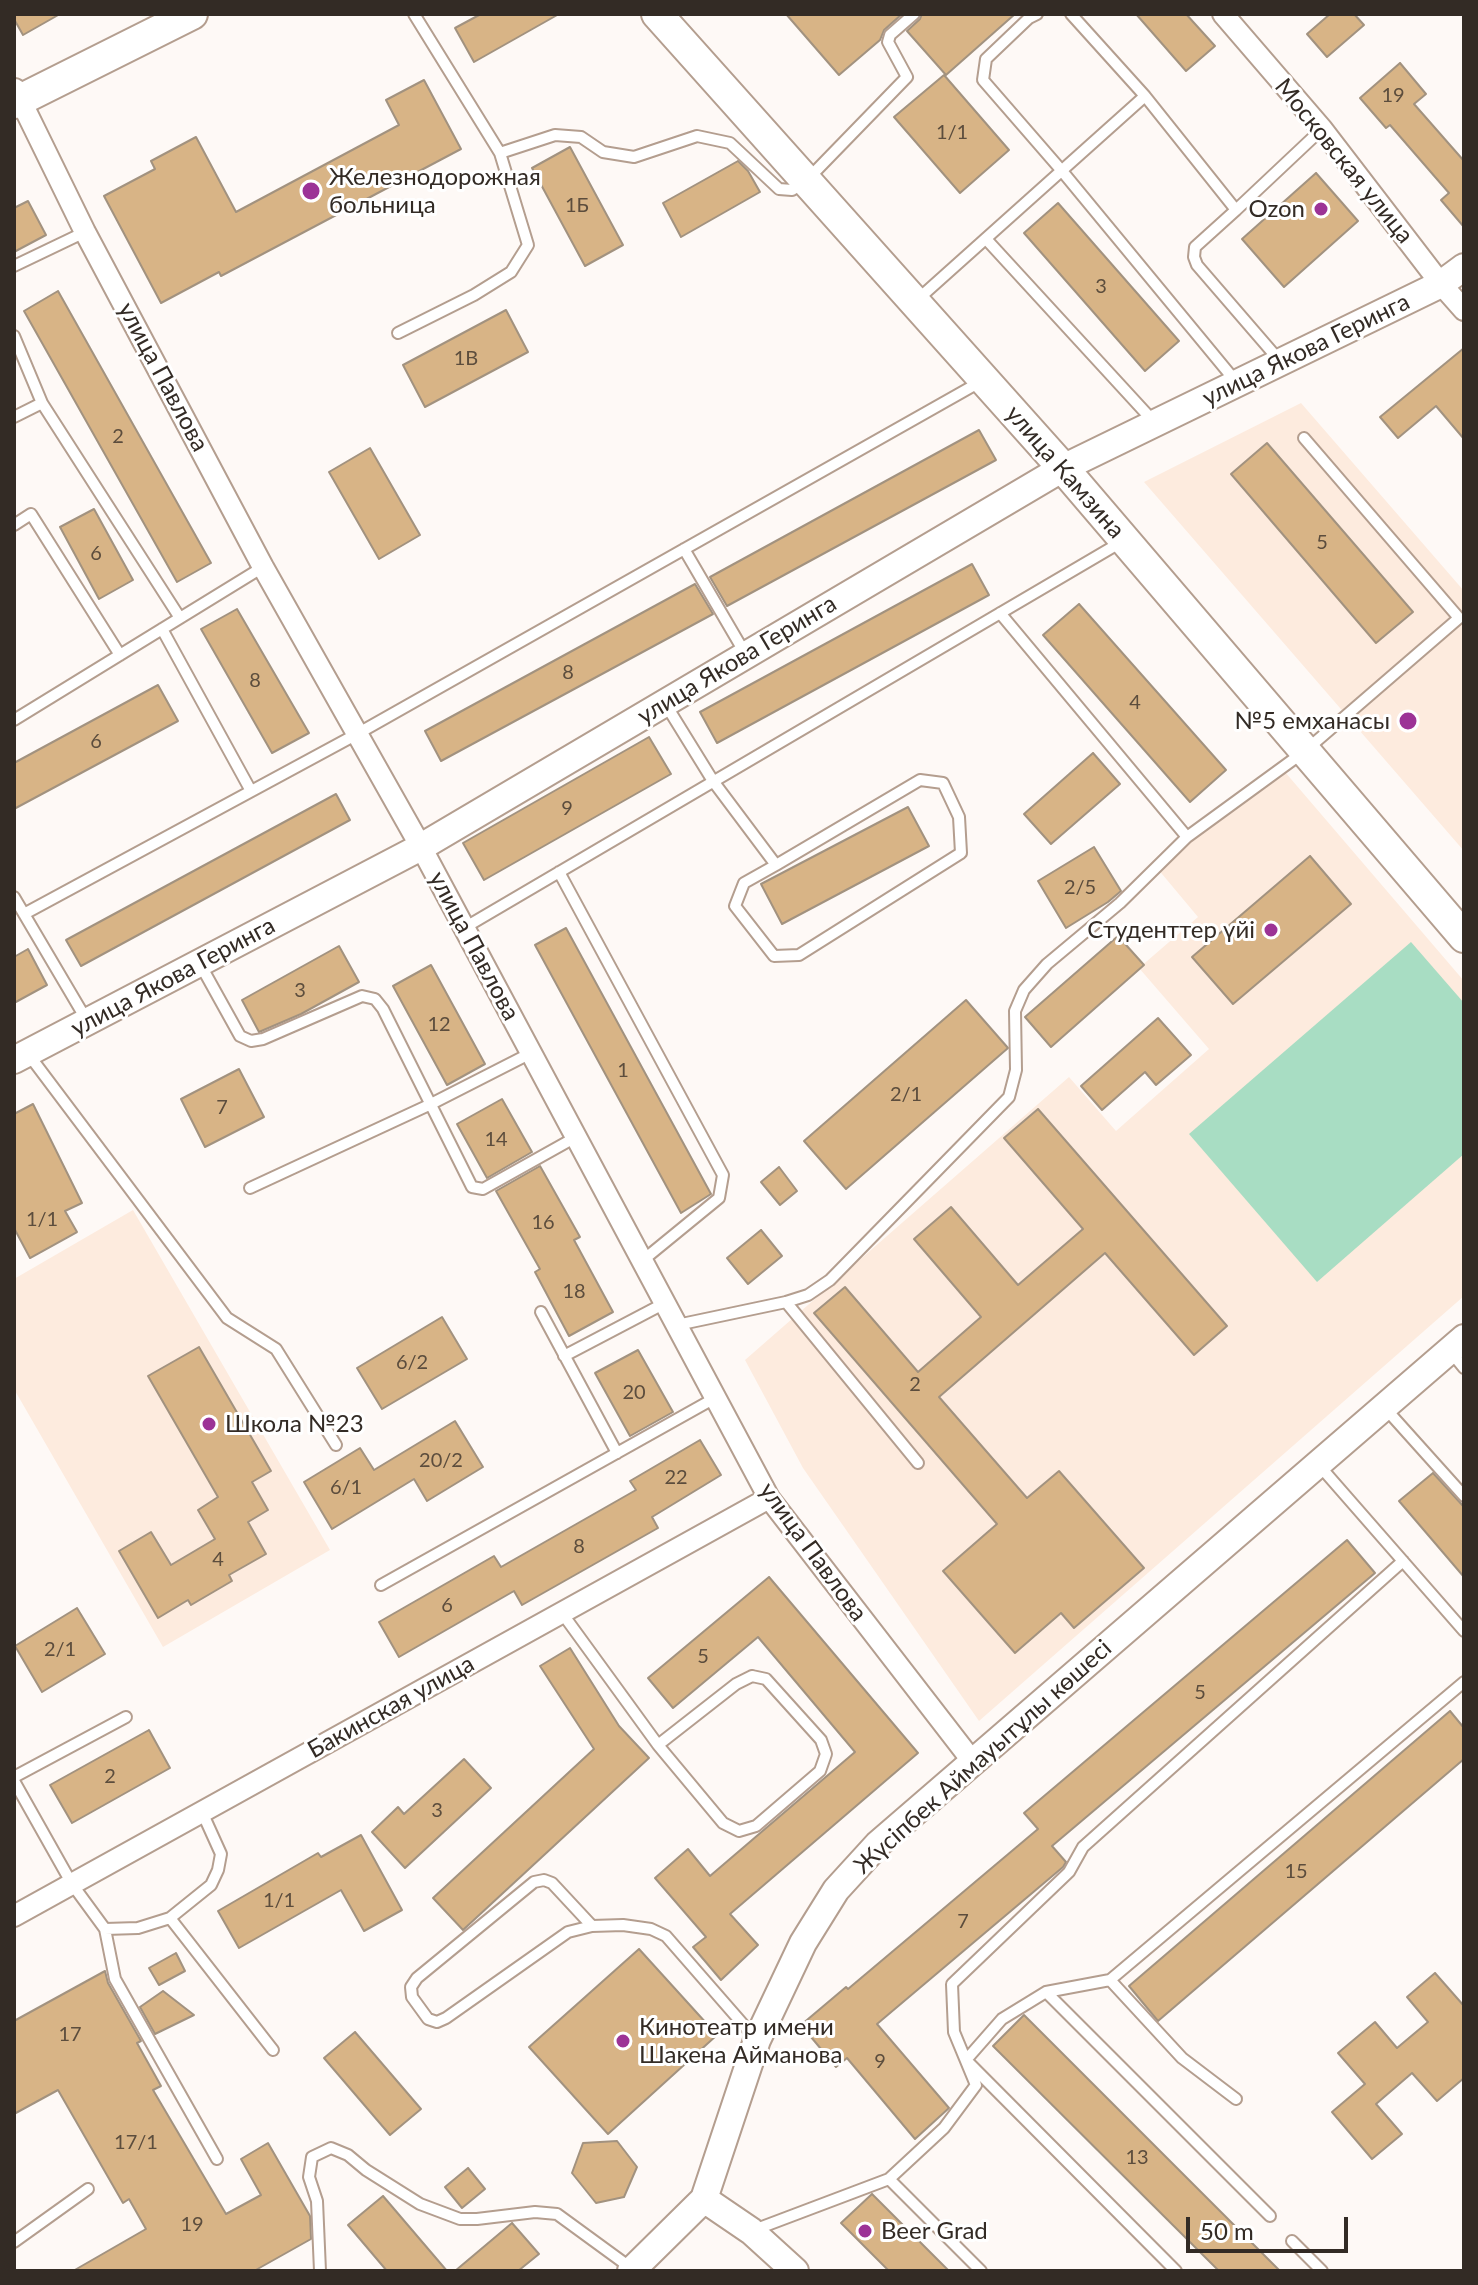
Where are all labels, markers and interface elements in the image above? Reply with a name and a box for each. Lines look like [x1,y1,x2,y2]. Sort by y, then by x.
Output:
street label: Московская улица [1269,73,1419,249]
house number: 19 [1381,84,1405,108]
house number: 1/1 [936,121,968,145]
place label: Железнодорожная больница [329,163,541,219]
marker: Железнодорожная больница [300,180,322,202]
house number: 1Б [565,194,589,218]
place label: Ozon [1248,195,1305,223]
marker: Ozon [1312,200,1330,218]
house number: 3 [1095,275,1107,299]
street label: улица Якова Геринга [1198,287,1414,413]
street label: улица Павлова [112,298,214,456]
house number: 1В [454,347,478,371]
street label: улица Камзина [1000,400,1130,544]
house number: 2 [112,425,124,449]
house number: 5 [1316,531,1328,555]
house number: 6 [90,542,102,566]
street label: улица Якова Геринга [632,589,842,731]
house number: 8 [562,661,574,685]
house number: 8 [249,669,261,693]
house number: 4 [1129,691,1141,715]
place label: №5 емханасы [1234,707,1390,735]
marker: №5 емханасы [1397,710,1419,732]
house number: 6 [90,730,102,754]
house number: 9 [561,797,573,821]
street label: улица Павлова [423,867,525,1025]
house number: 2/5 [1064,876,1096,900]
street label: улица Якова Геринга [66,911,280,1043]
place label: Студенттер үйі [1087,916,1255,944]
marker: Студенттер үйі [1262,921,1280,939]
house number: 3 [294,979,306,1003]
house number: 12 [427,1013,451,1037]
house number: 1 [617,1059,629,1083]
house number: 2/1 [890,1083,922,1107]
house number: 7 [216,1096,228,1120]
house number: 14 [484,1128,508,1152]
house number: 1/1 [26,1208,58,1232]
house number: 16 [531,1211,555,1235]
house number: 18 [562,1280,586,1304]
house number: 6/2 [396,1351,428,1375]
house number: 2 [909,1373,921,1397]
house number: 20 [622,1381,646,1405]
place label: Школа №23 [225,1410,364,1438]
marker: Школа №23 [200,1415,218,1433]
house number: 20/2 [419,1449,463,1473]
house number: 22 [664,1466,688,1490]
house number: 6/1 [330,1476,362,1500]
street label: улица Павлова [753,1477,873,1627]
house number: 8 [573,1535,585,1559]
house number: 4 [212,1548,224,1572]
house number: 6 [441,1594,453,1618]
street label: Жүсіпбек Аймауытұлы көшесі [848,1634,1118,1880]
house number: 2/1 [44,1638,76,1662]
house number: 5 [697,1645,709,1669]
street label: Бакинская улица [303,1649,479,1765]
house number: 5 [1194,1681,1206,1705]
house number: 2 [104,1765,116,1789]
house number: 3 [431,1799,443,1823]
house number: 15 [1284,1860,1308,1884]
house number: 1/1 [263,1889,295,1913]
house number: 7 [957,1910,969,1934]
place label: Кинотеатр имени Шакена Айманова [639,2013,842,2069]
house number: 17 [58,2023,82,2047]
marker: Кинотеатр имени Шакена Айманова [614,2032,632,2050]
house number: 9 [874,2050,886,2074]
house number: 17/1 [114,2131,158,2155]
house number: 13 [1125,2146,1149,2170]
scale bar [1190,2201,1352,2251]
house number: 19 [180,2213,204,2237]
text: 50 m [1200,2216,1254,2245]
place label: Beer Grad [881,2217,988,2245]
marker: Beer Grad [856,2222,874,2240]

